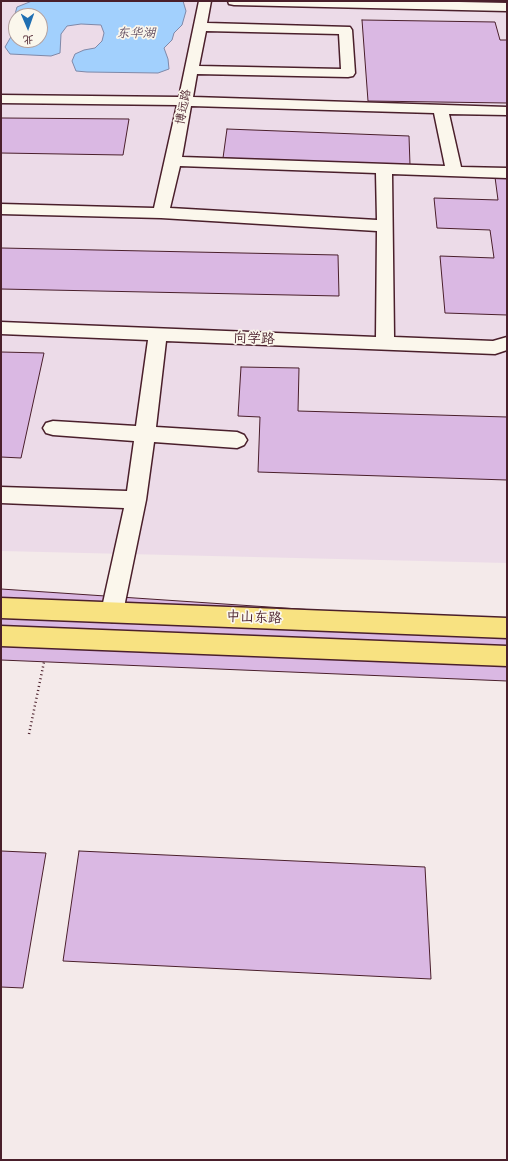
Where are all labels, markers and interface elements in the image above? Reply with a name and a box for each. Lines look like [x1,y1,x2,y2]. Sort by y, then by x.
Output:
north arrow [8,8,48,48]
water label: 东华湖 [117,26,155,42]
text: 北 [23,33,34,46]
street label: 博远路 [173,88,195,126]
street label: 向学路 [233,330,275,348]
street label: 中山东路 [226,609,282,627]

